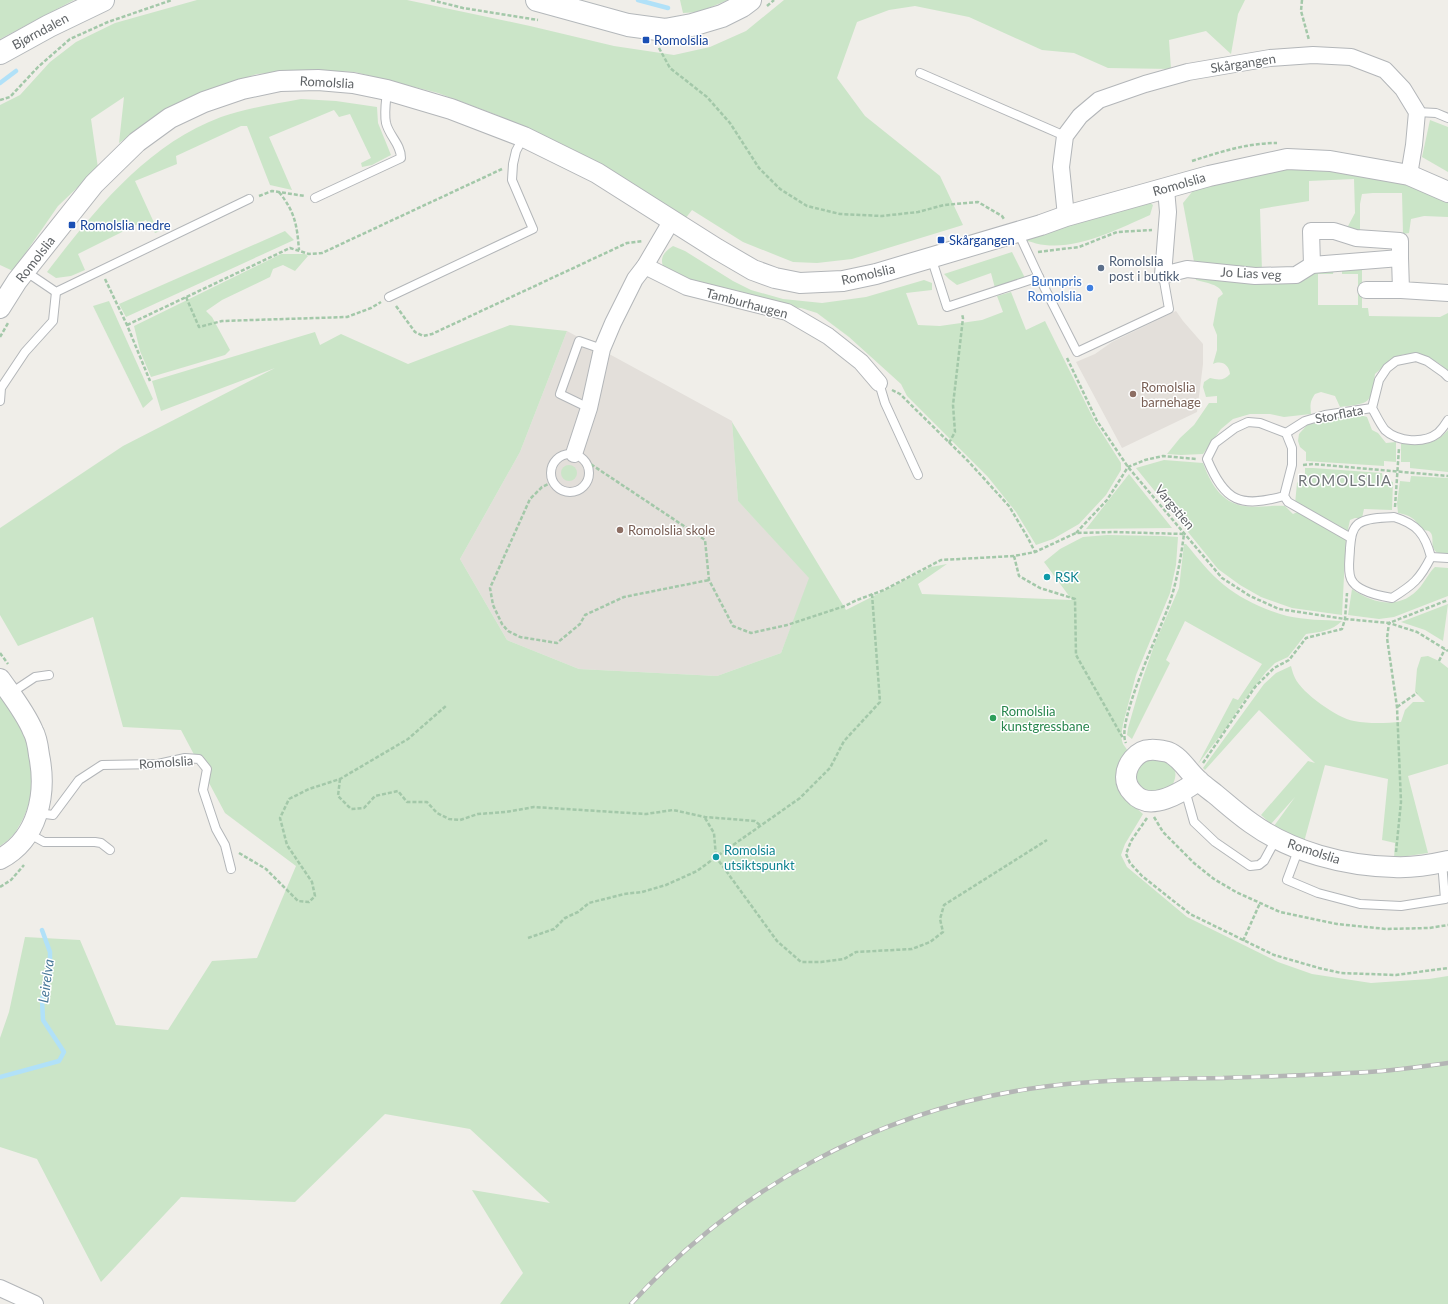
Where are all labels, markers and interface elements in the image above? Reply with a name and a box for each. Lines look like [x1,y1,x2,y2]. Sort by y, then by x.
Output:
street label: Bjørndalen [9,9,71,53]
place label: Romolslia [654,32,709,48]
marker: Romolslia [641,35,651,45]
street label: Skårgangen [1209,50,1277,76]
street label: Romolslia [299,73,355,91]
street label: Romolslia [1151,169,1207,199]
place label: Romolslia nedre [80,217,171,233]
marker: Romolslia nedre [67,220,77,230]
place label: Skårgangen [949,232,1015,248]
street label: Romolslia [12,233,58,285]
marker: Skårgangen [936,235,946,245]
place label: Romolslia post i butikk [1109,253,1180,284]
street label: Romolslia [840,260,896,288]
marker: Romolslia post i butikk [1096,263,1106,273]
street label: Jo Lias veg [1220,263,1282,283]
place label: Bunnpris Romolslia [1027,273,1082,304]
marker: Bunnpris Romolslia [1085,283,1095,293]
street label: Tamburhaugen [704,284,790,322]
place label: Romolslia barnehage [1141,379,1201,410]
marker: Romolslia barnehage [1128,389,1138,399]
street label: Storflata [1314,402,1364,426]
district label: ROMOLSLIA [1298,471,1392,489]
street label: Vargstien [1152,481,1198,533]
place label: Romolslia skole [628,522,715,538]
marker: Romolslia skole [615,525,625,535]
place label: RSK [1055,569,1079,585]
marker: RSK [1042,572,1052,582]
place label: Romolslia kunstgressbane [1001,703,1090,734]
marker: Romolslia kunstgressbane [988,713,998,723]
street label: Romolslia [138,752,194,772]
street label: Romolslia [1286,835,1342,867]
place label: Romolsia utsiktspunkt [724,842,795,873]
marker: Romolsia utsiktspunkt [711,852,721,862]
water label: Leirelva [34,958,57,1004]

